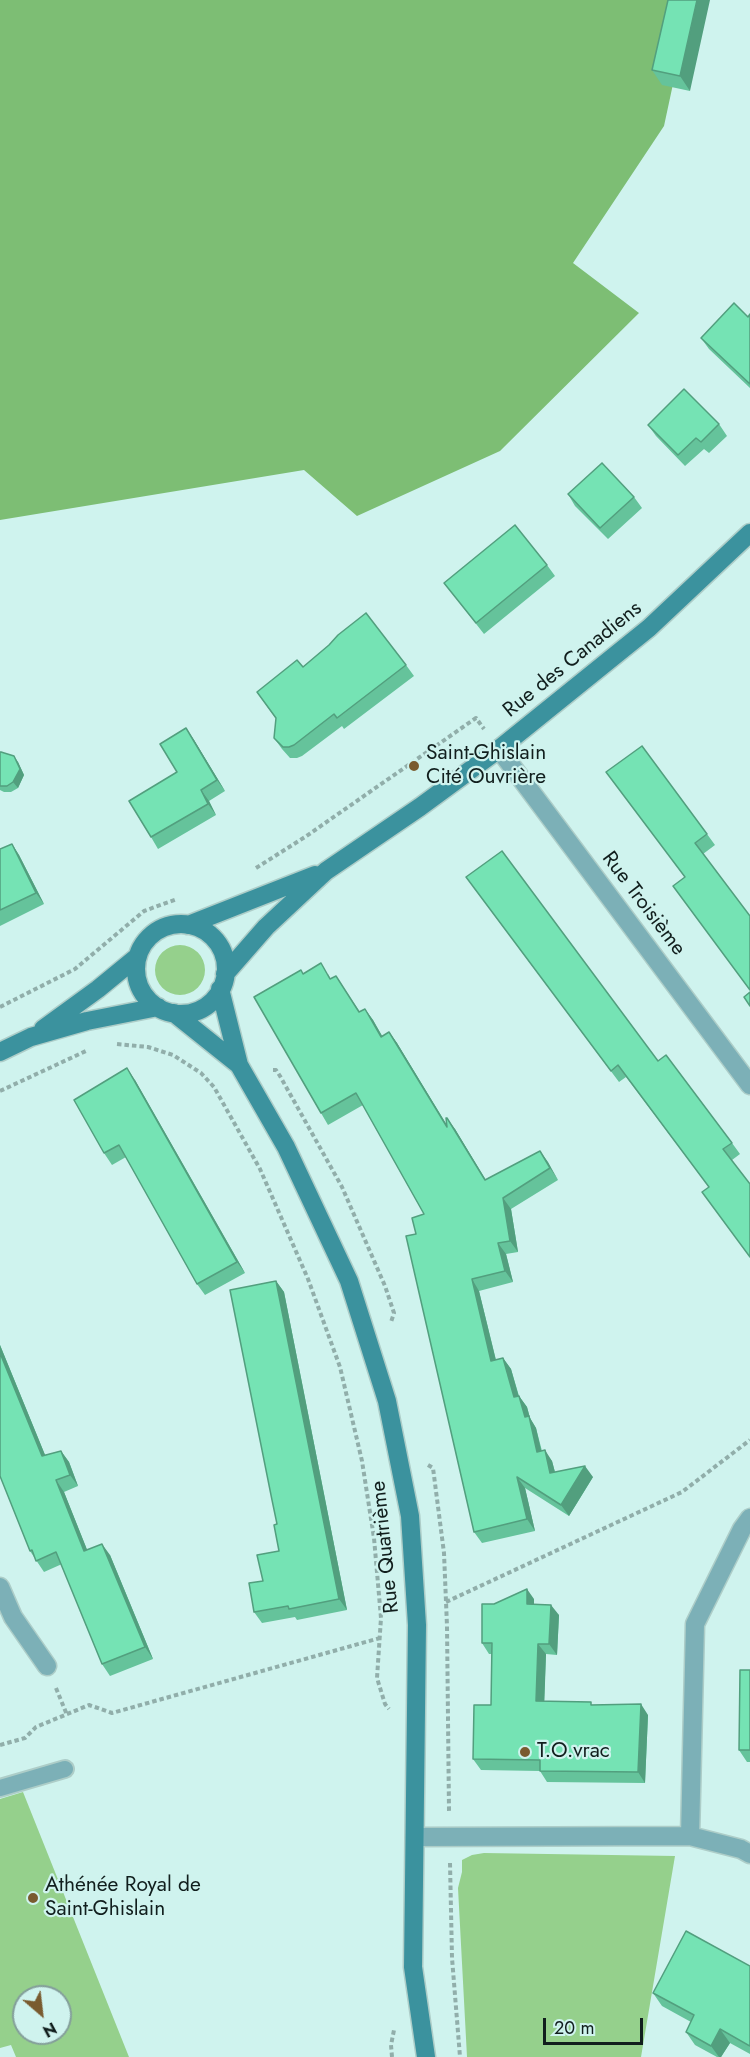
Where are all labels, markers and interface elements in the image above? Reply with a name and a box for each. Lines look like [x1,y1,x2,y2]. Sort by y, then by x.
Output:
street label: Rue des Canadiens [499,596,647,724]
place label: Saint-Ghislain Cité Ouvrière [426,741,546,791]
marker: Saint-Ghislain Cité Ouvrière [407,759,421,773]
street label: Rue Troisième [596,847,690,961]
street label: Rue Quatrième [367,1479,405,1615]
place label: T.O.vrac [537,1739,610,1765]
marker: T.O.vrac [518,1745,532,1759]
place label: Athénée Royal de Saint-Ghislain [45,1873,201,1923]
marker: Athénée Royal de Saint-Ghislain [26,1891,40,1905]
north arrow [12,1985,72,2045]
scale bar [546,2006,646,2044]
text: 20 m [554,2015,594,2041]
text: N [39,2016,61,2043]

